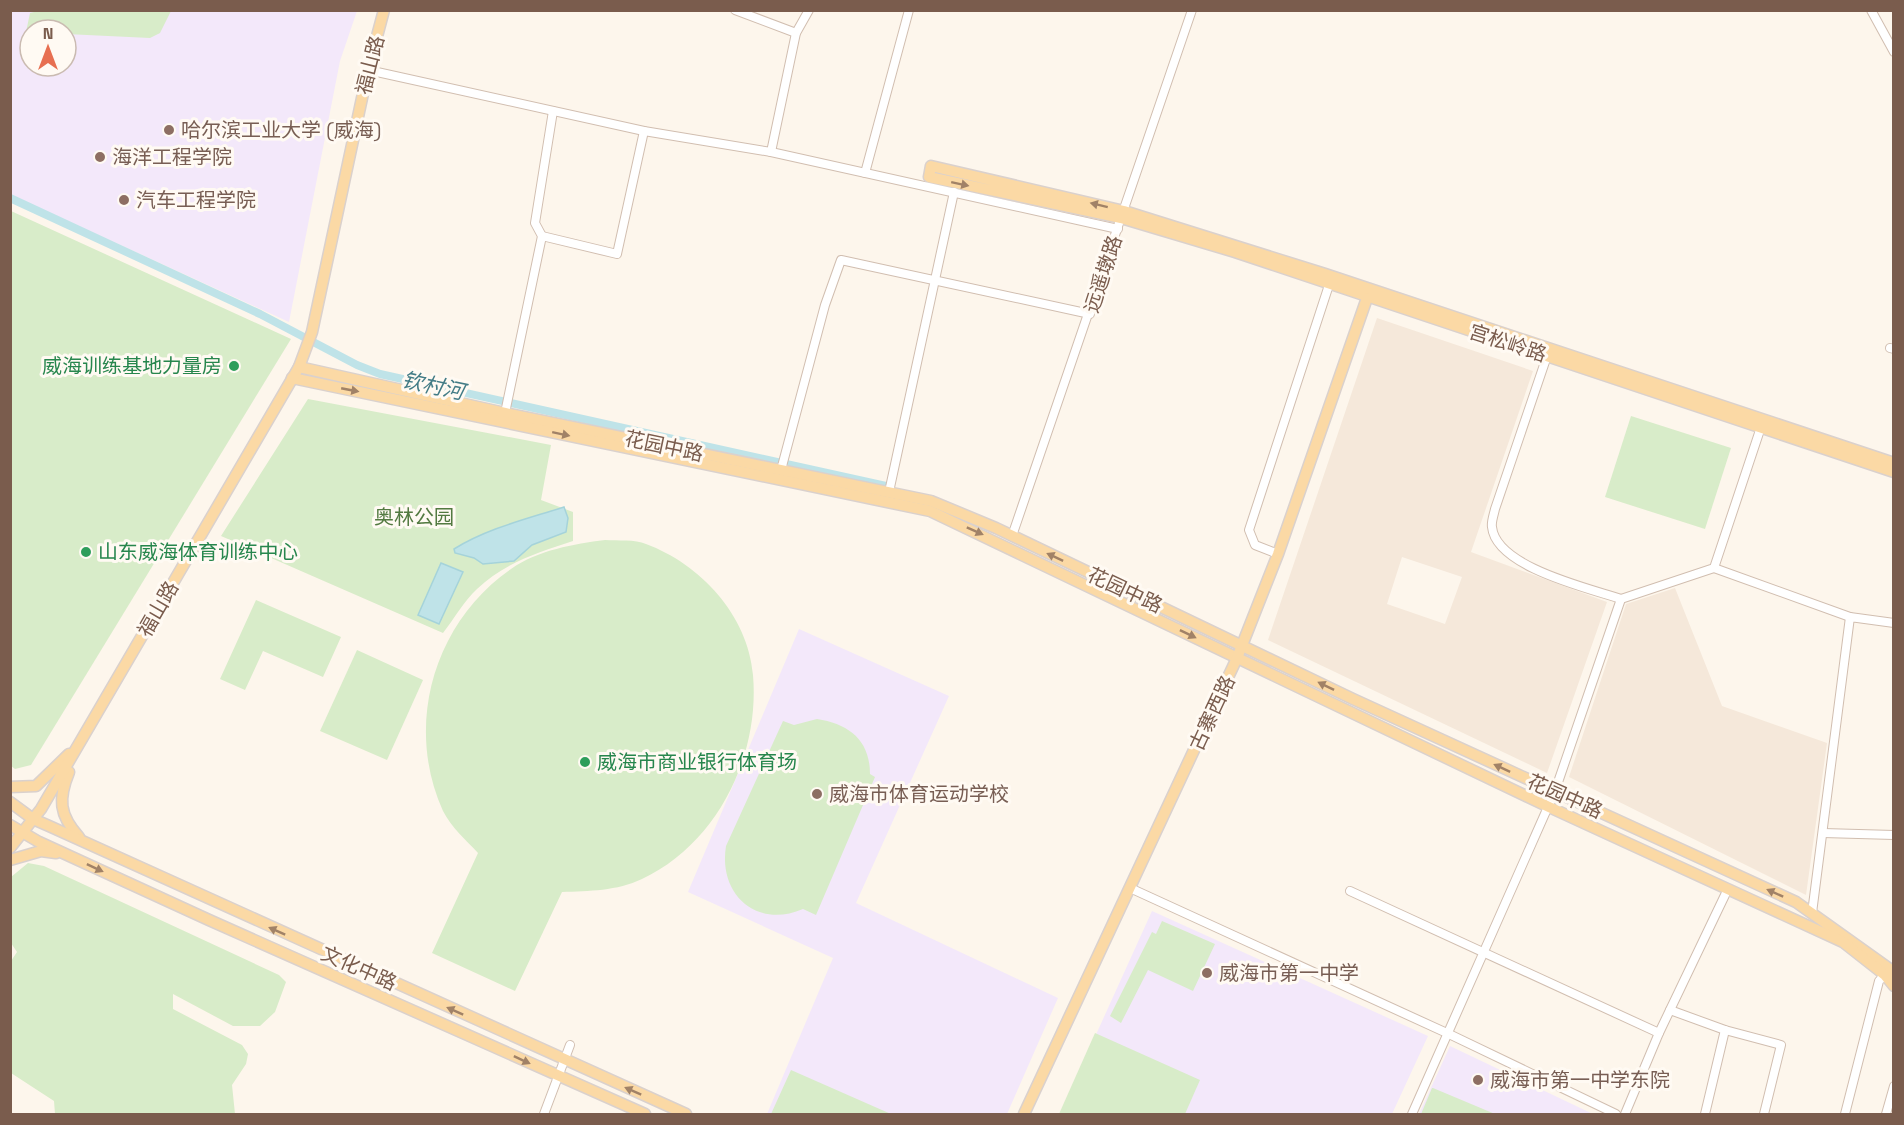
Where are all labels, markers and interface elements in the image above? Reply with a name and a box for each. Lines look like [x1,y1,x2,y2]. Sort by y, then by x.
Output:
north arrow [18,18,78,78]
text: N [43,23,53,44]
street label: 福山路 [350,33,390,97]
place label: 哈尔滨工业大学 (威海) [181,117,381,143]
marker: 哈尔滨工业大学 (威海) [162,123,176,137]
place label: 海洋工程学院 [112,144,232,170]
marker: 海洋工程学院 [93,150,107,164]
one-way arrow [951,179,970,189]
place label: 汽车工程学院 [136,187,256,213]
marker: 汽车工程学院 [117,193,131,207]
one-way arrow [1090,199,1108,209]
street label: 远遥墩路 [1078,232,1128,316]
street label: 宫松岭路 [1466,318,1550,368]
place label: 威海训练基地力量房 [42,353,222,379]
marker: 威海训练基地力量房 [227,359,241,373]
water label: 钦村河 [399,366,471,406]
one-way arrow [340,386,359,395]
street label: 花园中路 [622,425,706,467]
one-way arrow [552,430,570,440]
park label: 奥林公园 [374,504,454,530]
one-way arrow [966,526,983,535]
place label: 山东威海体育训练中心 [98,539,298,565]
marker: 山东威海体育训练中心 [79,545,93,559]
one-way arrow [1046,552,1063,561]
street label: 花园中路 [1083,561,1167,619]
street label: 福山路 [132,577,184,641]
one-way arrow [1180,629,1197,639]
street label: 古寨西路 [1183,671,1241,755]
one-way arrow [1317,681,1334,690]
place label: 威海市商业银行体育场 [597,749,797,775]
marker: 威海市商业银行体育场 [578,755,592,769]
one-way arrow [1494,764,1511,773]
street label: 花园中路 [1523,768,1607,824]
place label: 威海市体育运动学校 [829,781,1009,807]
marker: 威海市体育运动学校 [810,787,824,801]
one-way arrow [86,863,104,873]
one-way arrow [1767,889,1784,898]
one-way arrow [267,926,285,936]
street label: 文化中路 [317,940,401,996]
place label: 威海市第一中学 [1219,960,1359,986]
marker: 威海市第一中学 [1200,966,1214,980]
one-way arrow [445,1006,463,1016]
one-way arrow [513,1055,531,1065]
place label: 威海市第一中学东院 [1490,1067,1670,1093]
marker: 威海市第一中学东院 [1471,1073,1485,1087]
one-way arrow [624,1086,641,1095]

